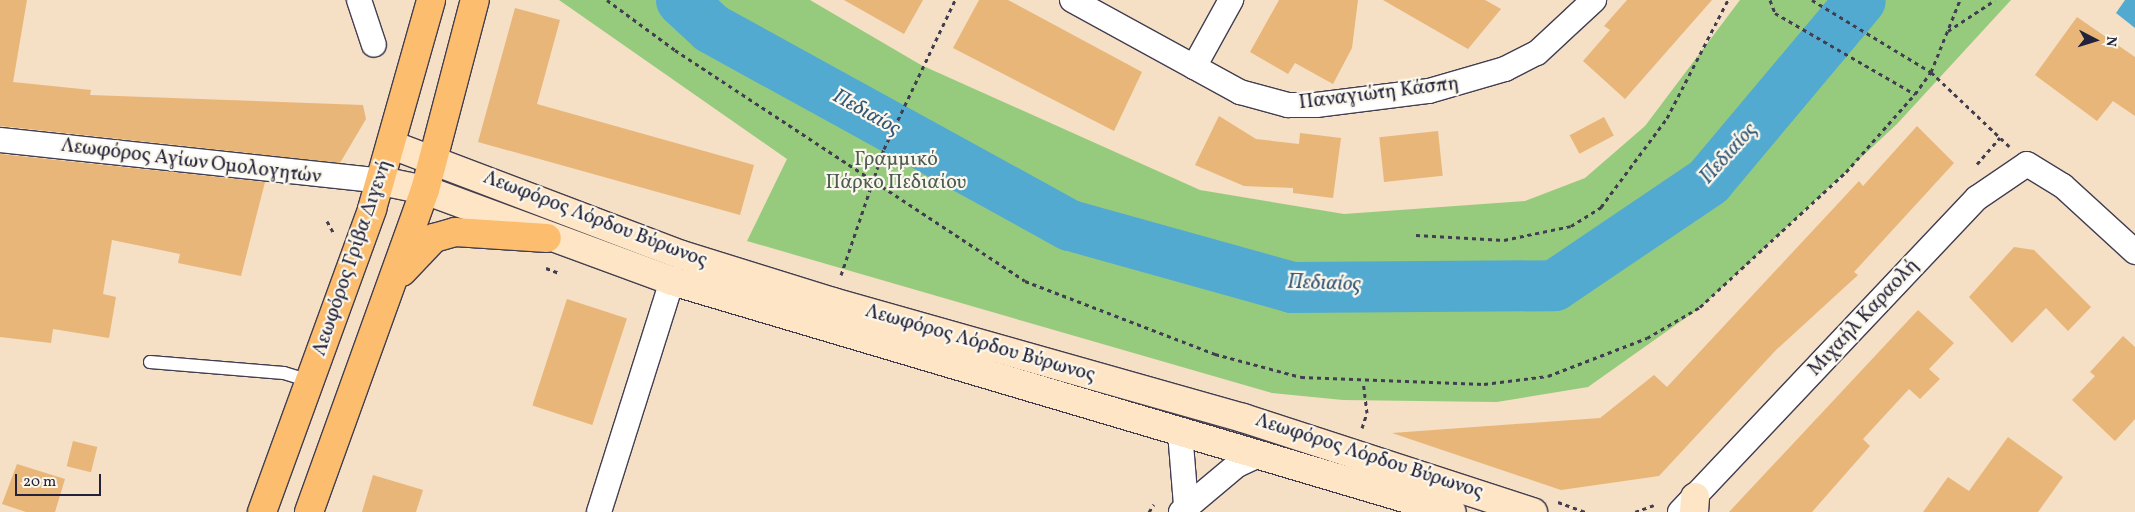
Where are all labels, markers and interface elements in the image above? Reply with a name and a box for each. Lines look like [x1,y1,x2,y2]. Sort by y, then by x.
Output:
north arrow [2070,15,2120,65]
text: N [2101,35,2120,47]
street label: Παναγιώτη Κάσπη [1298,72,1460,116]
water label: Πεδιαίος [828,84,904,142]
water label: Πεδιαίος [1695,118,1763,190]
street label: Λεωφόρος Αγίων Ομολογητών [59,134,323,190]
park label: Γραμμικό Πάρκο Πεδιαίου [826,148,966,195]
street label: Λεωφόρος Γρίβα Διγενή [308,157,398,359]
street label: Λεωφόρος Λόρδου Βύρωνος [480,166,710,274]
street label: Μιχαήλ Καραολή [1803,254,1925,382]
water label: Πεδιαίος [1287,270,1361,298]
street label: Λεωφόρος Λόρδου Βύρωνος [862,300,1098,388]
street label: Λεωφόρος Λόρδου Βύρωνος [1252,409,1486,505]
scale bar [18,464,104,496]
text: 20 m [23,472,56,493]

